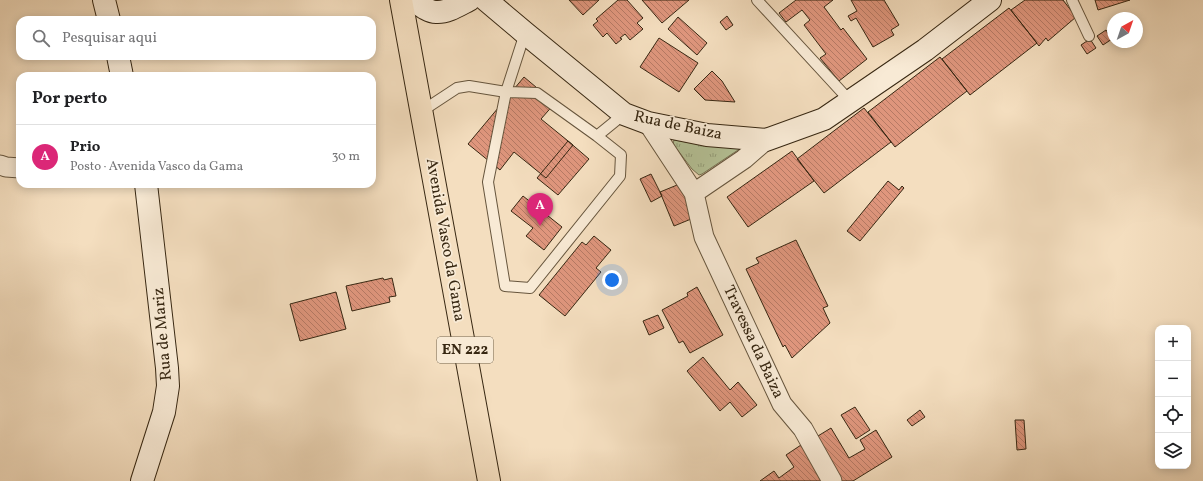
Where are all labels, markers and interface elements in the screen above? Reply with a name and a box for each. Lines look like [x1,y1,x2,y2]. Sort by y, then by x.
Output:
north arrow [1107,12,1143,48]
search box [16,16,376,60]
icon: search [30,27,52,49]
text: Pesquisar aqui [62,28,157,49]
text: Por perto [32,87,107,110]
street label: Rua de Baiza [632,106,724,146]
text: Prio [70,137,100,158]
text: A [40,148,50,166]
text: 30 m [332,148,360,166]
street label: Avenida Vasco da Gama [420,157,470,323]
text: Posto · Avenida Vasco da Gama [70,158,243,176]
pin: A [527,193,553,226]
your location [602,270,622,290]
street label: Travessa da Baiza [717,282,789,402]
street label: Rua de Mariz [148,287,178,381]
map controls [1155,325,1191,469]
button: + [1155,325,1191,361]
road number: EN 222 [437,337,493,363]
button: − [1155,361,1191,397]
button: locate [1155,397,1191,433]
button: layers [1155,433,1191,469]

